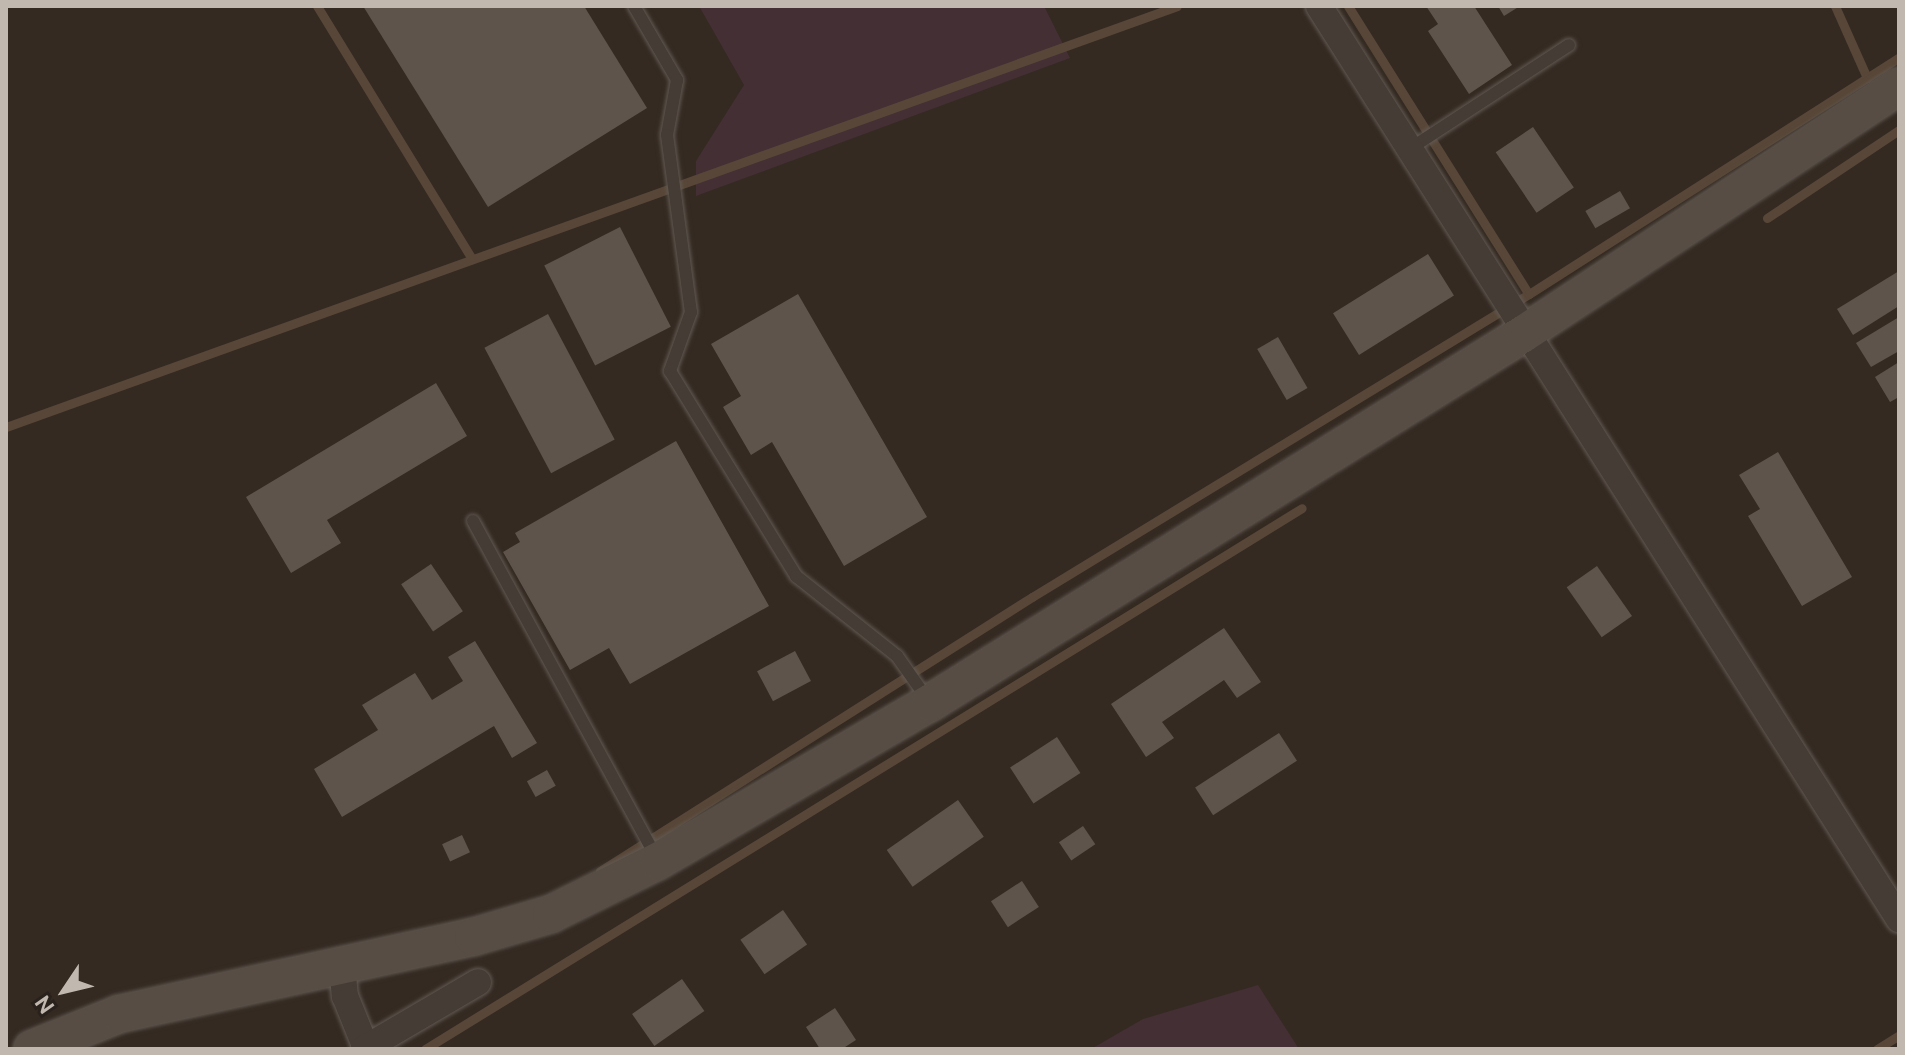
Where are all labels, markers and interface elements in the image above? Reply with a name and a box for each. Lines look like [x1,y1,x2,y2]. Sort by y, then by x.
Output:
north arrow [24,951,104,1031]
text: N [29,991,59,1019]

